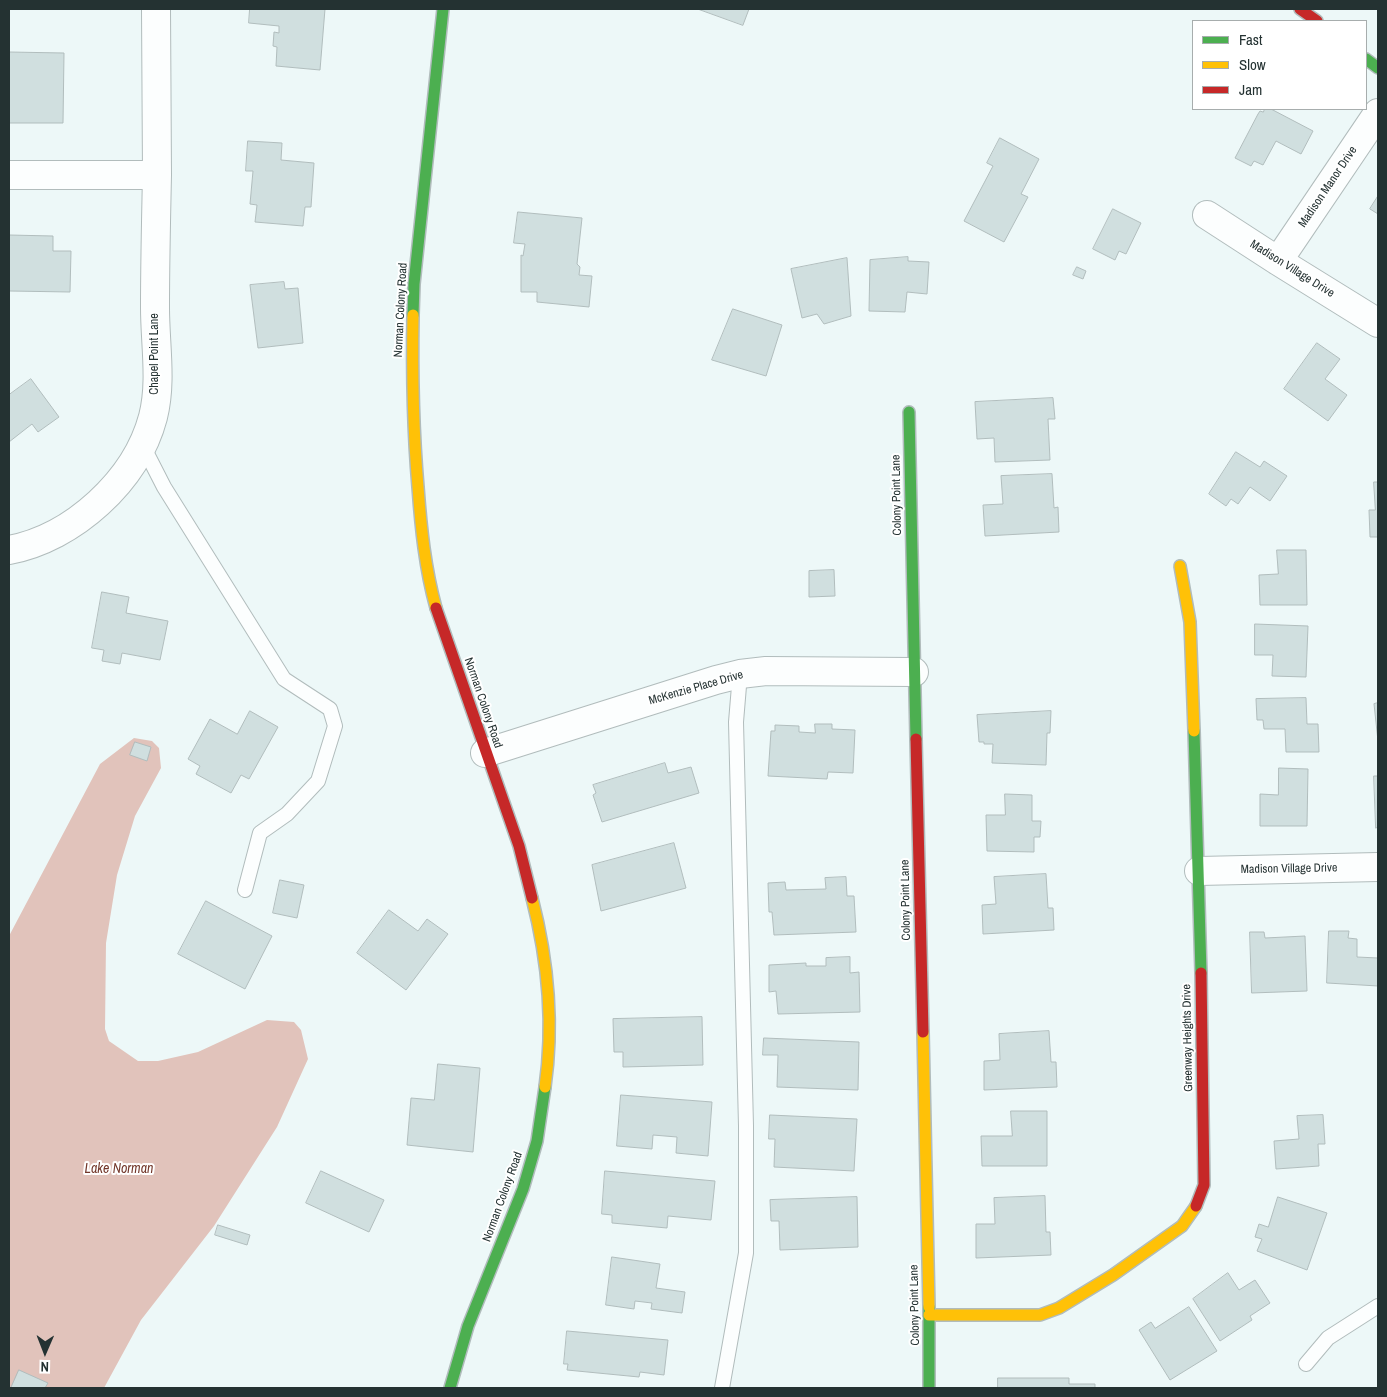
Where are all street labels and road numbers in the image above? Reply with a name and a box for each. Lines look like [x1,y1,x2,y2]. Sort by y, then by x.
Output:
street label: Madison Manor Drive [1296,144,1360,230]
street label: Madison Village Drive [1247,237,1337,301]
street label: Norman Colony Road [391,262,411,358]
street label: Chapel Point Lane [148,313,162,395]
street label: Colony Point Lane [889,454,905,536]
street label: Norman Colony Road [461,656,505,750]
street label: McKenzie Place Drive [647,668,745,708]
street label: Colony Point Lane [898,859,914,941]
street label: Madison Village Drive [1241,861,1337,877]
street label: Greenway Heights Drive [1180,984,1196,1092]
street label: Norman Colony Road [480,1150,526,1244]
street label: Colony Point Lane [907,1264,923,1346]

